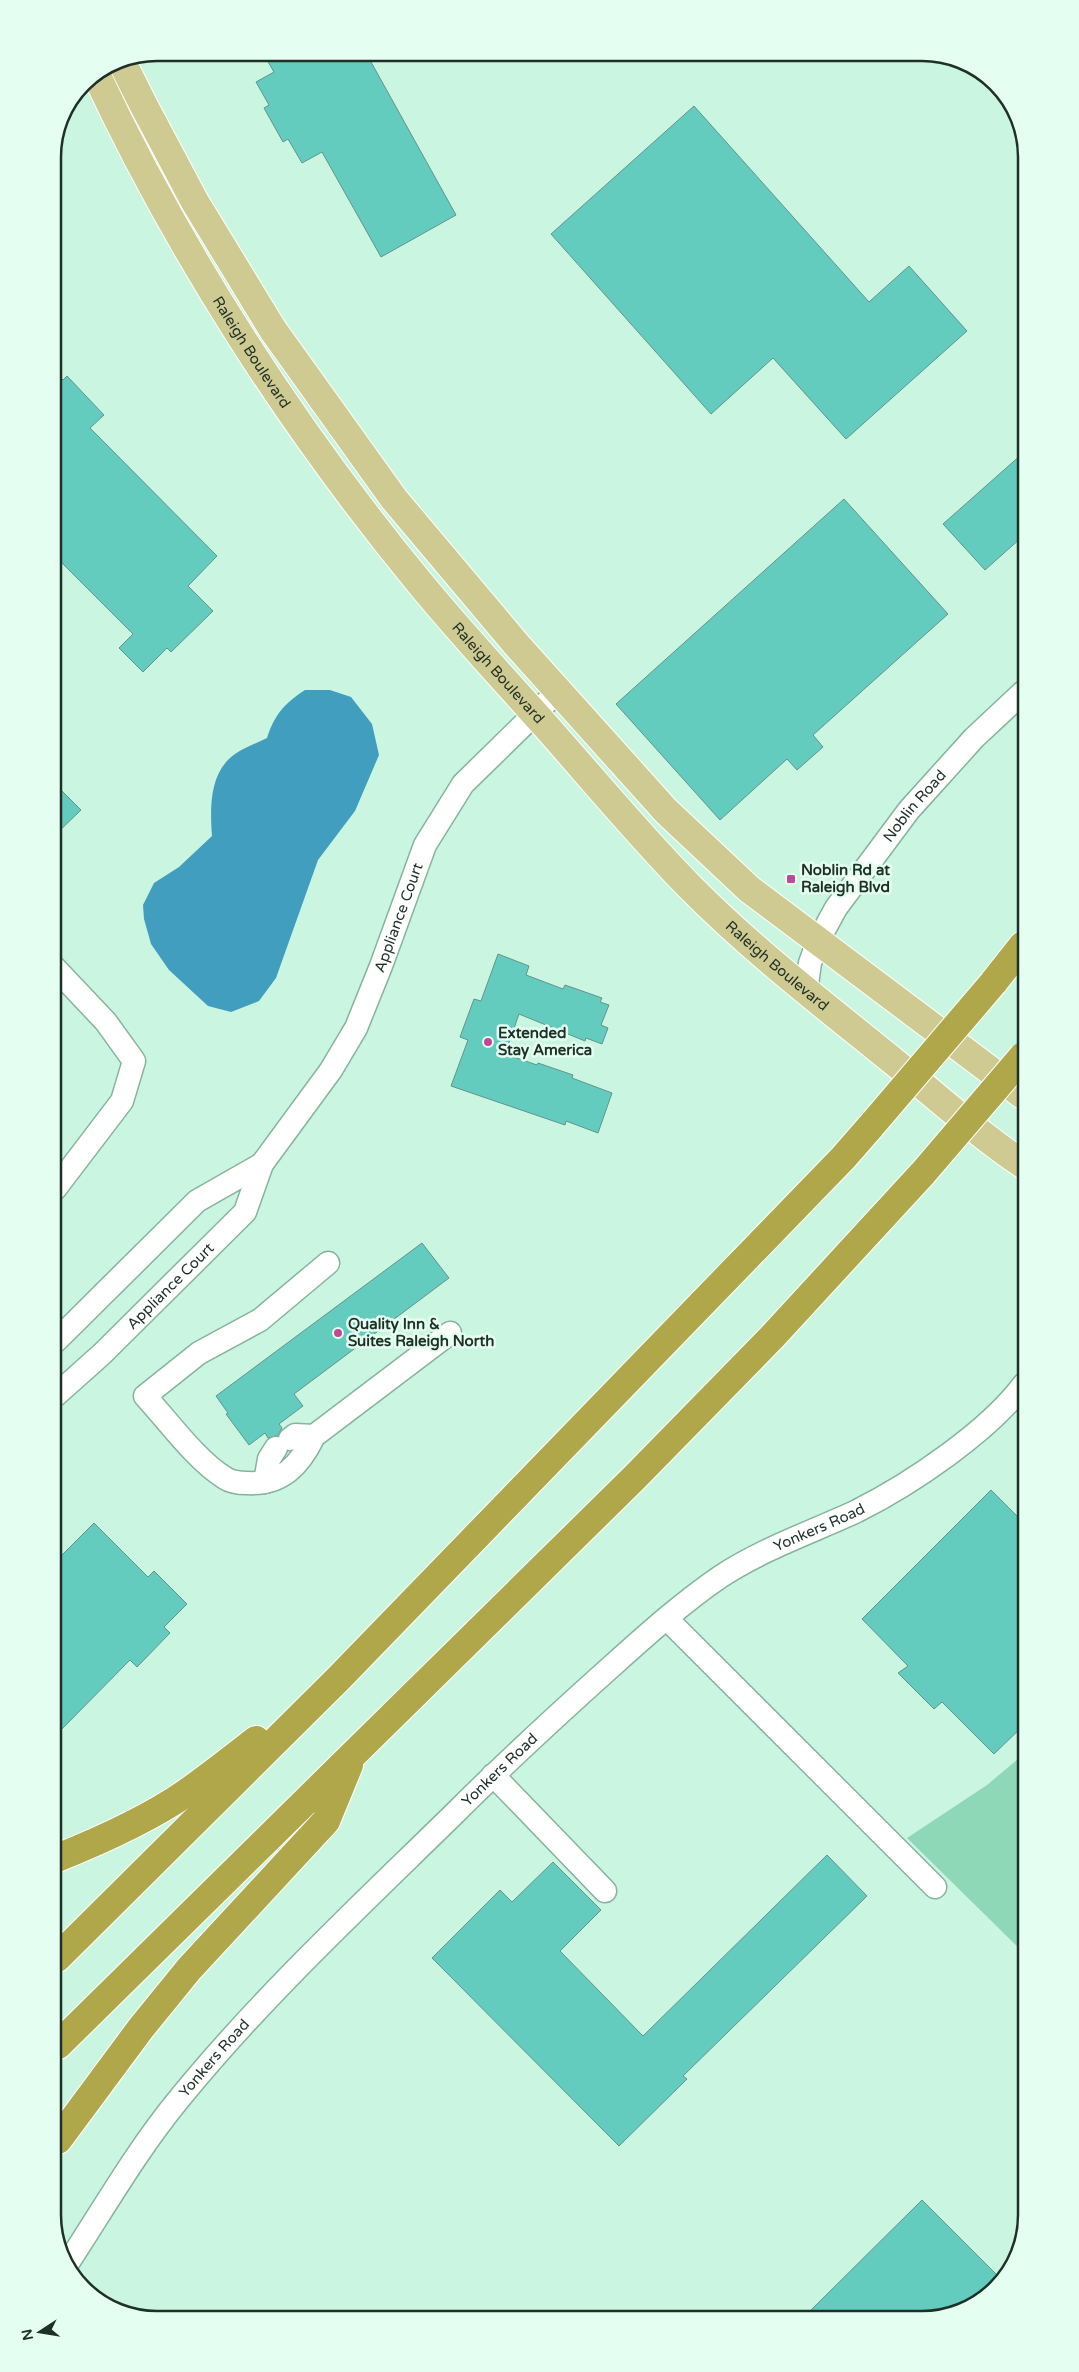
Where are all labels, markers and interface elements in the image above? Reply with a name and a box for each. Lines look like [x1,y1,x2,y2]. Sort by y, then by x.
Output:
street label: Raleigh Boulevard [209,293,294,412]
street label: Raleigh Boulevard [448,619,548,727]
street label: Noblin Road [879,766,950,846]
street label: Appliance Court [370,860,427,975]
place label: Noblin Rd at Raleigh Blvd [801,861,890,897]
marker: Noblin Rd at Raleigh Blvd [785,873,797,885]
street label: Raleigh Boulevard [722,917,832,1015]
place label: Extended Stay America [498,1024,592,1060]
marker: Extended Stay America [482,1036,494,1048]
street label: Appliance Court [123,1239,218,1333]
place label: Quality Inn & Suites Raleigh North [348,1315,494,1351]
marker: Quality Inn & Suites Raleigh North [332,1327,344,1339]
street label: Yonkers Road [771,1500,868,1555]
street label: Yonkers Road [458,1729,541,1810]
street label: Yonkers Road [175,2015,253,2101]
north arrow [15,2307,65,2357]
text: N [18,2327,37,2342]

